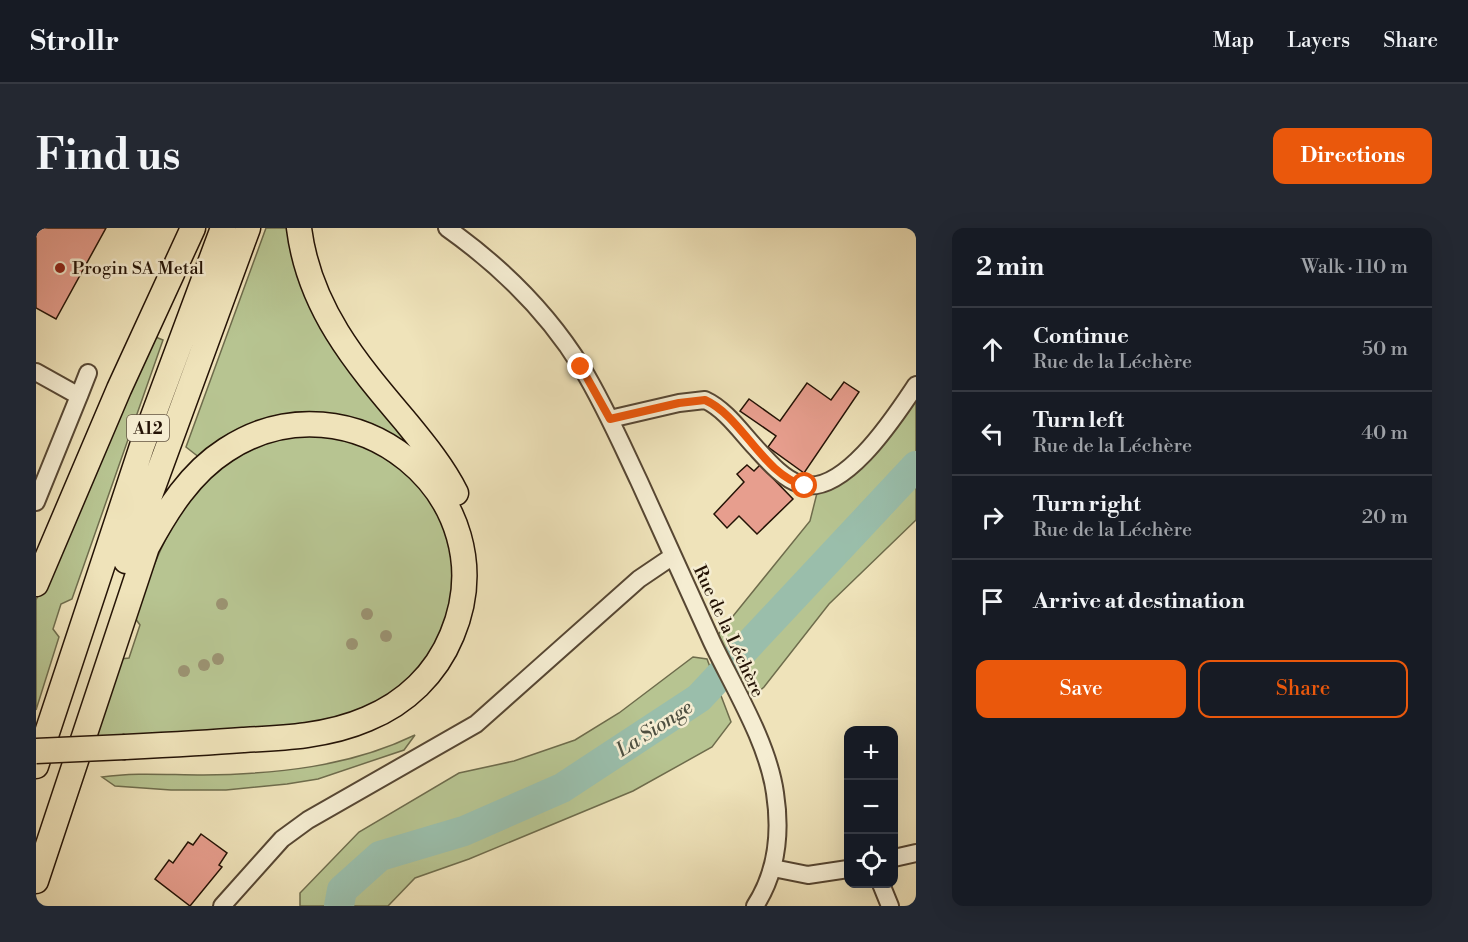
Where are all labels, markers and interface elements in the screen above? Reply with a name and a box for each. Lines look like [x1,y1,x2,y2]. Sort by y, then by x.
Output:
text: Strollr [30,24,119,59]
text: Map [1213,28,1254,54]
text: Layers [1287,28,1350,54]
text: Share [1383,28,1438,54]
button: Directions [1273,128,1432,184]
text: Find us [36,130,180,183]
text: 2 min [976,251,1044,283]
text: Walk · 110 m [1301,255,1408,280]
place label: Progin SA Metal [72,257,205,280]
marker: Progin SA Metal [53,261,67,275]
text: Continue [1033,323,1129,350]
icon: ahead [976,333,1009,366]
text: 50 m [1362,337,1408,362]
text: Rue de la Léchère [1033,350,1192,375]
route end [567,353,593,379]
text: Turn left [1033,407,1124,434]
road number: A12 [127,415,169,441]
icon: left [976,417,1009,450]
text: 40 m [1361,421,1408,446]
text: Rue de la Léchère [1033,434,1192,459]
route start [791,472,817,498]
text: Turn right [1033,491,1141,518]
icon: right [976,501,1009,534]
text: 20 m [1362,505,1408,530]
text: Rue de la Léchère [1033,518,1192,543]
street label: Rue de la Léchère [688,561,769,701]
icon: arrive [976,585,1009,618]
text: Arrive at destination [1033,588,1245,615]
button: Save [976,660,1186,718]
button: Share [1198,660,1408,718]
water label: La Sionge [611,695,698,764]
map controls [844,726,898,888]
button: + [844,726,898,780]
button: − [844,780,898,834]
button: locate [844,834,898,888]

